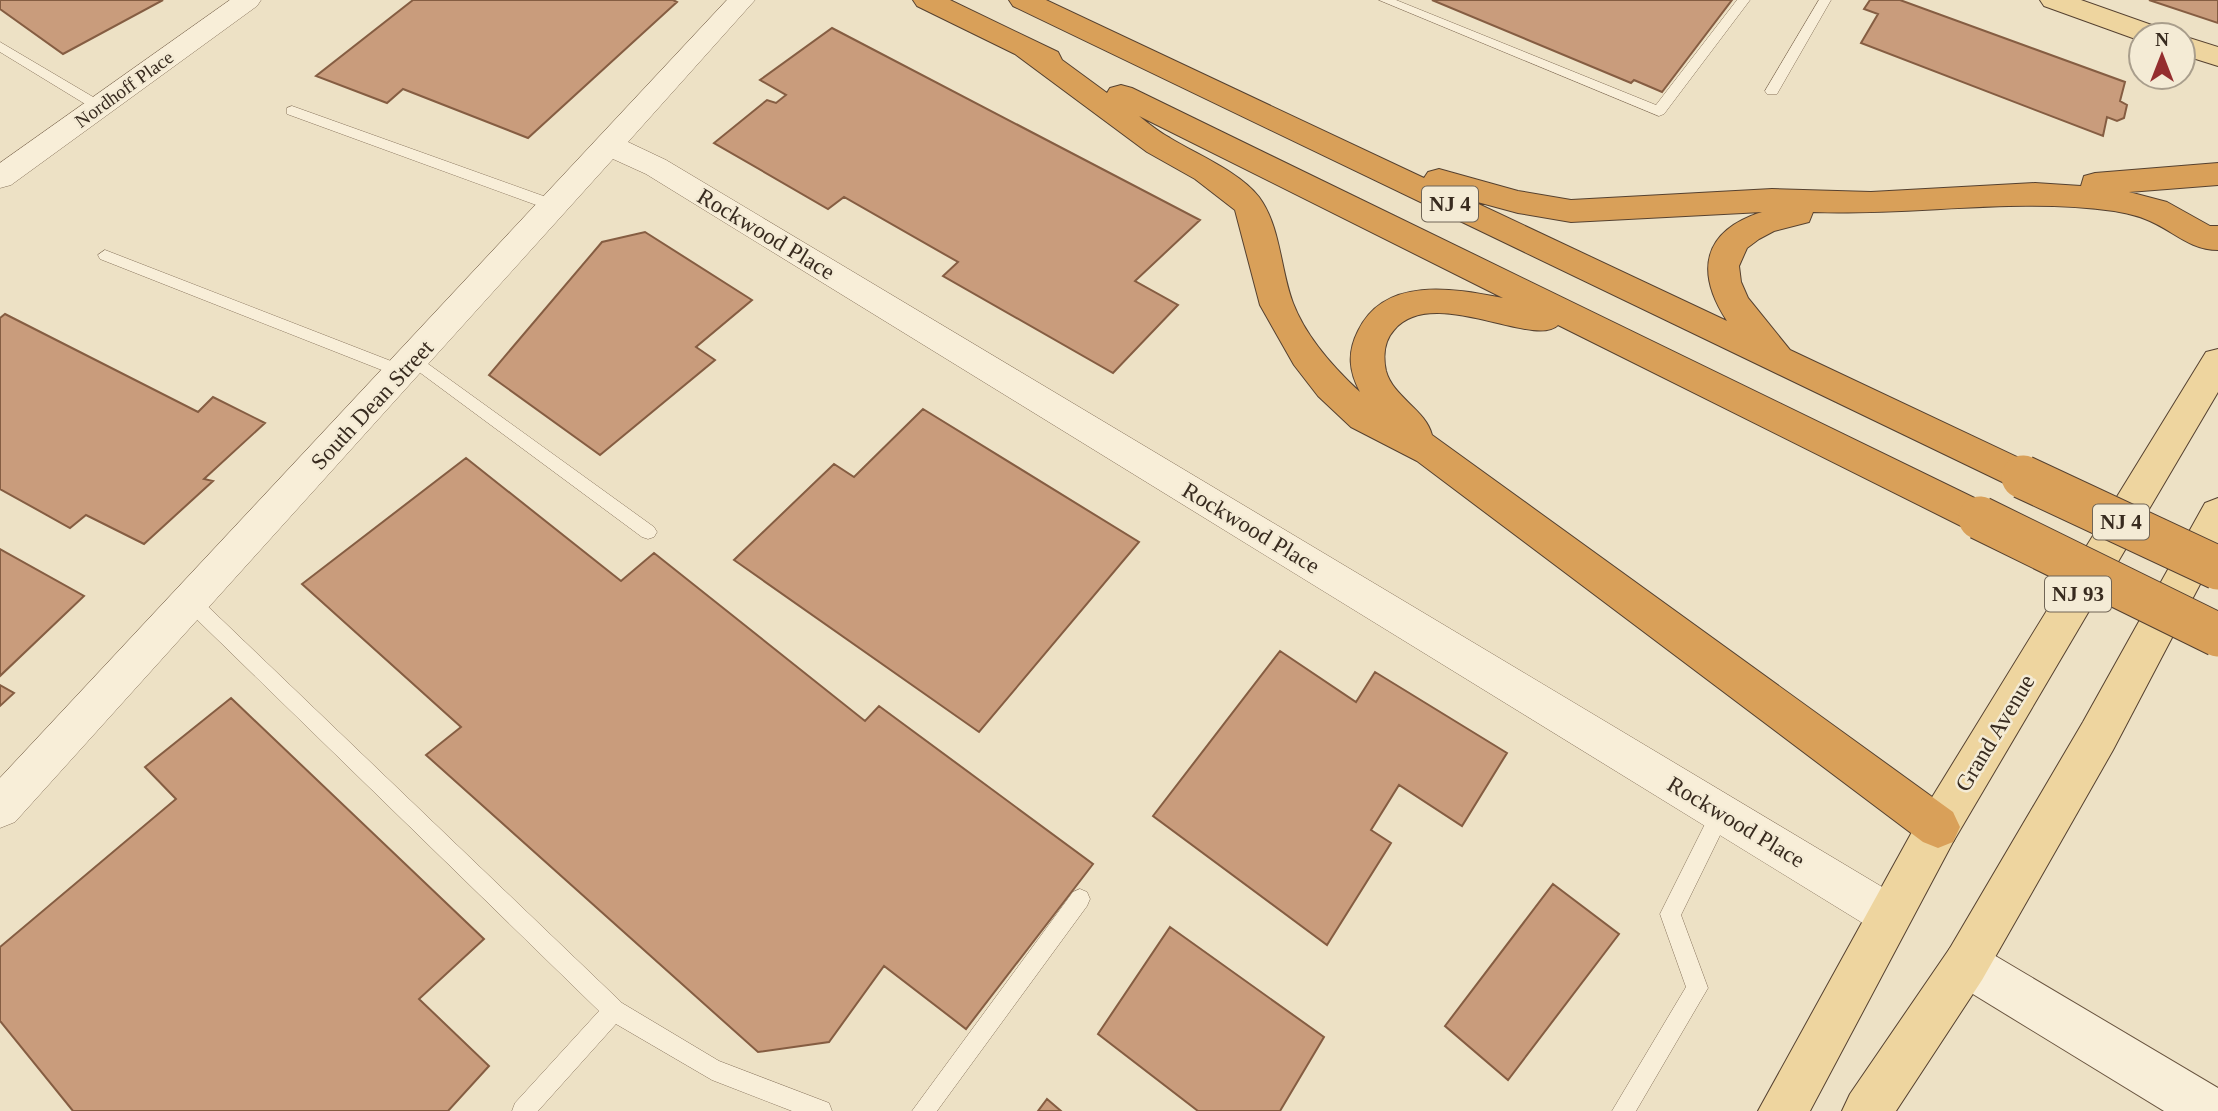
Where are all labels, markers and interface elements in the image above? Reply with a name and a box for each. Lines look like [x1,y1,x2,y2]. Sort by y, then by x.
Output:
north arrow [2127,21,2197,91]
text: N [2155,29,2169,50]
street label: Nordhoff Place [71,46,177,132]
street label: Rockwood Place [693,183,839,285]
road number: NJ 4 [1422,186,1478,222]
street label: South Dean Street [306,335,439,475]
street label: Rockwood Place [1178,477,1324,579]
road number: NJ 4 [2093,504,2149,540]
road number: NJ 93 [2045,576,2111,612]
street label: Grand Avenue [1950,670,2040,796]
street label: Rockwood Place [1663,771,1809,873]

